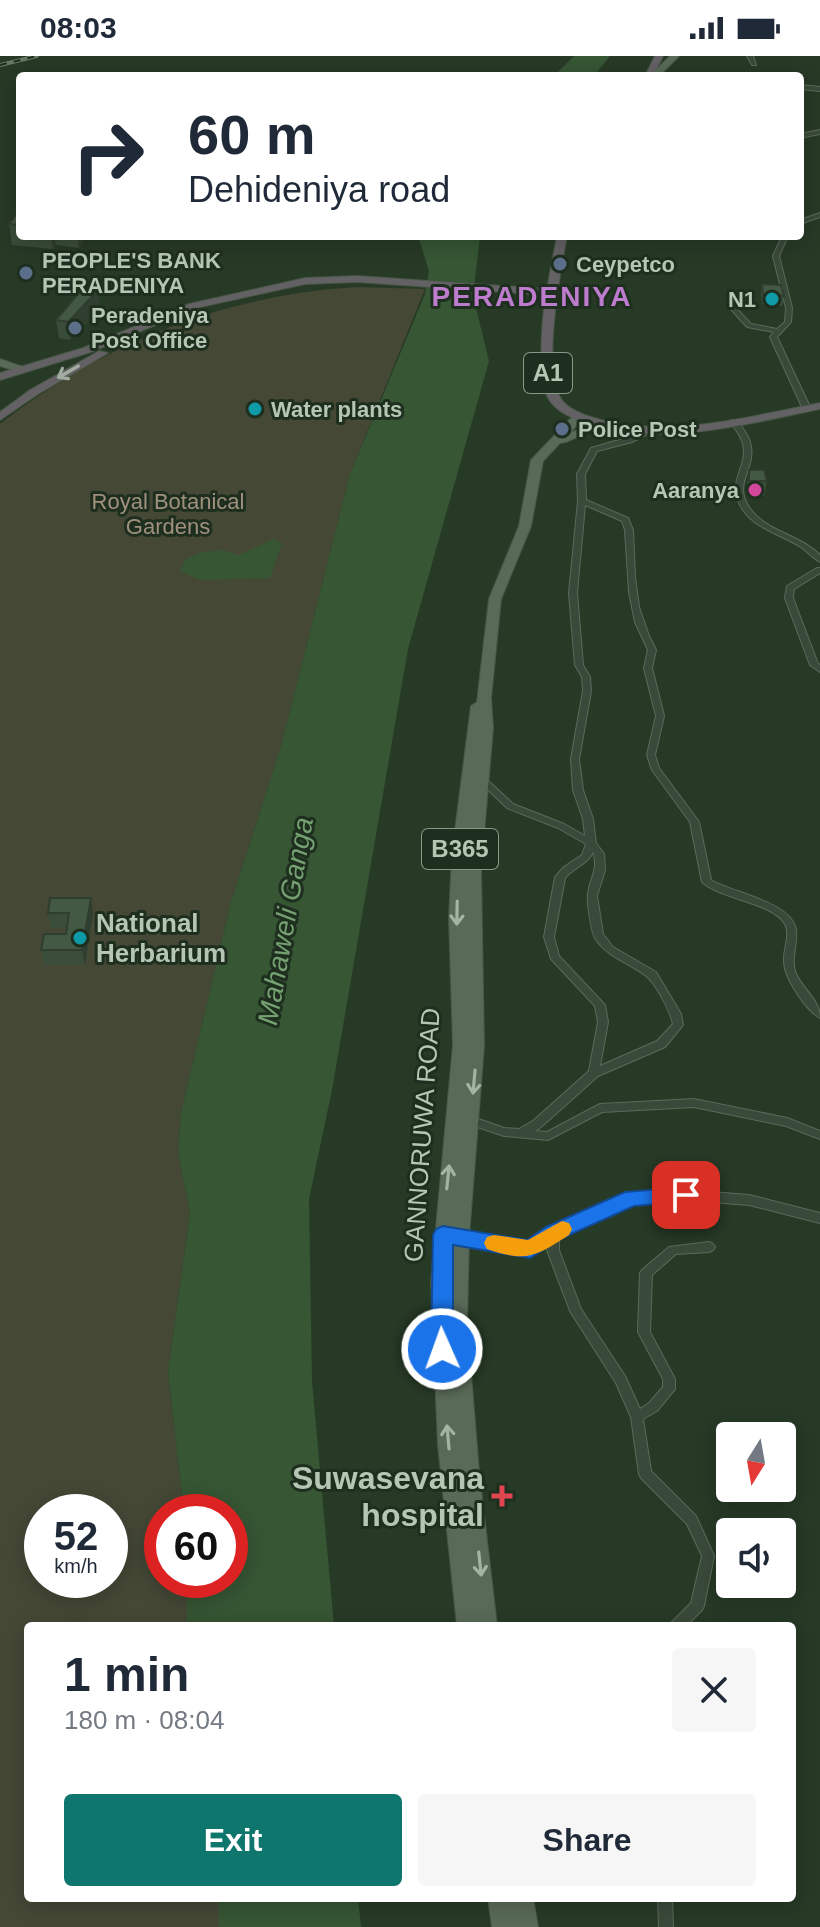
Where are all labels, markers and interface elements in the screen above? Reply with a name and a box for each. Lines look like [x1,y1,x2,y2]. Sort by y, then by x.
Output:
text: 08:03 [40,11,117,44]
text: 60 m [188,103,316,166]
icon: right [56,104,160,208]
text: Dehideniya road [188,169,450,210]
place label: PEOPLE'S BANK PERADENIYA [42,248,221,298]
place label: Ceypetco [576,252,675,277]
marker: Ceypetco [551,255,569,273]
marker: PEOPLE'S BANK PERADENIYA [17,264,35,282]
district label: PERADENIYA [431,281,633,312]
place label: N1 [728,287,756,312]
marker: N1 [763,290,781,308]
place label: Peradeniya Post Office [91,303,209,353]
marker: Peradeniya Post Office [66,319,84,337]
road number: A1 [524,353,572,393]
one-way arrow [57,364,80,380]
place label: Water plants [271,397,402,422]
marker: Water plants [246,400,264,418]
place label: Police Post [578,417,697,442]
marker: Police Post [553,420,571,438]
place label: Aaranya [652,478,740,503]
marker: Aaranya [746,481,764,499]
park label: Royal Botanical Gardens [92,489,244,539]
water label: Mahaweli Ganga [252,815,319,1027]
road number: B365 [422,829,498,869]
one-way arrow [449,899,465,926]
place label: National Herbarium [96,908,226,968]
marker: National Herbarium [71,929,89,947]
street label: GANNORUWA ROAD [398,1007,446,1263]
one-way arrow [466,1068,481,1095]
pin [652,1161,720,1229]
one-way arrow [441,1165,456,1191]
icon: arrive [664,1173,708,1217]
position arrow [400,1307,484,1391]
north arrow [716,1422,796,1502]
map controls [716,1422,796,1598]
one-way arrow [440,1424,455,1451]
place label: Suwasevana hospital [292,1460,484,1533]
marker: Suwasevana hospital [491,1485,513,1507]
speed limit sign: 60 [144,1494,248,1598]
text: 52 [54,1514,98,1558]
button: sound [716,1518,796,1598]
one-way arrow [472,1550,487,1577]
text: km/h [54,1555,98,1577]
text: 1 min [64,1648,189,1701]
button: close [672,1648,756,1732]
text: 180 m · 08:04 [64,1705,224,1735]
button: Exit [64,1794,402,1886]
button: Share [418,1794,756,1886]

